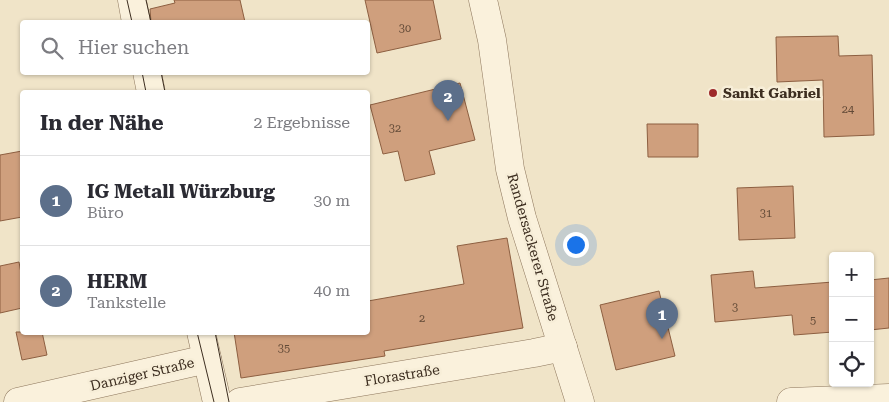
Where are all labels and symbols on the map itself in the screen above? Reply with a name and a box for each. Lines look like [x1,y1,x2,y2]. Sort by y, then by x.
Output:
house number: 30 [399,22,411,35]
pin: 2 [432,80,464,121]
place label: Sankt Gabriel [723,85,821,101]
marker: Sankt Gabriel [707,87,719,99]
house number: 24 [842,103,855,116]
house number: 32 [389,122,401,135]
street label: Randersackerer Straße [504,171,562,323]
house number: 31 [760,207,772,220]
your location [563,232,589,258]
pin: 1 [646,298,678,339]
house number: 3 [732,301,738,314]
house number: 2 [419,312,425,325]
house number: 5 [810,314,816,327]
house number: 35 [278,342,290,355]
street label: Danziger Straße [88,354,196,394]
street label: Florastraße [363,361,441,389]

